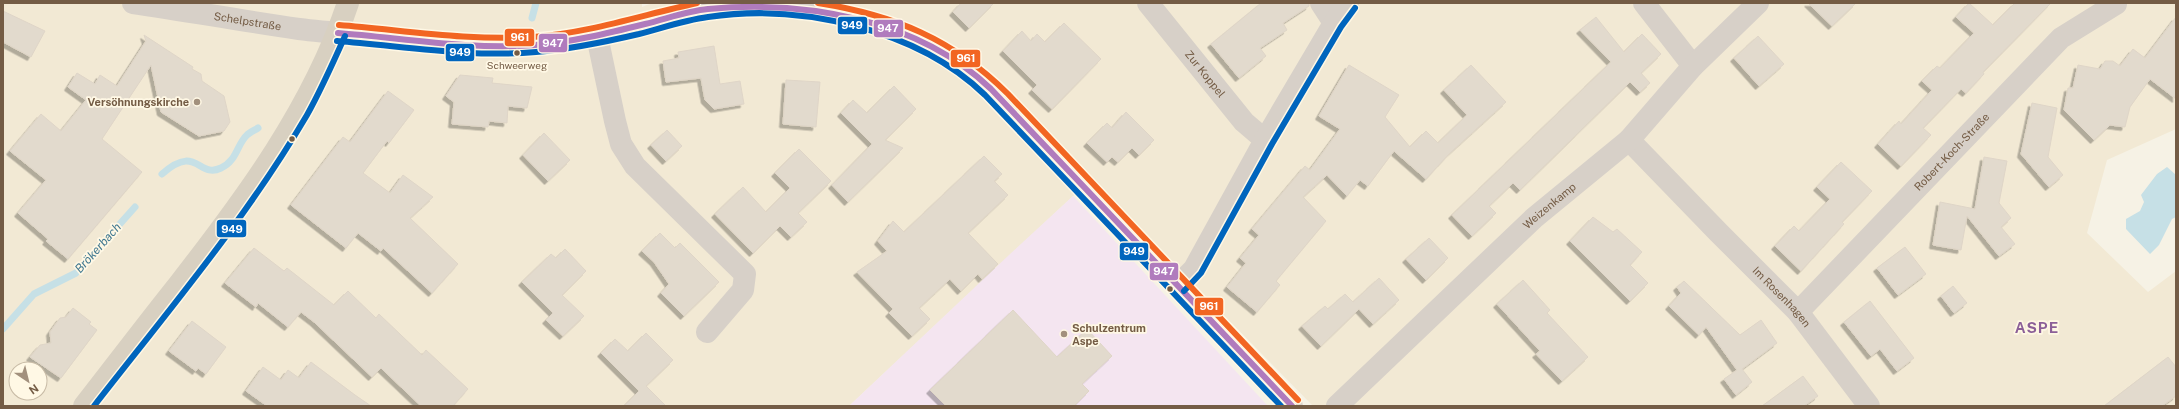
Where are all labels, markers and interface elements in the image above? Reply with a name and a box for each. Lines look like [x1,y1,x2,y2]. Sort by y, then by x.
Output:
street label: Schelpstraße [213,10,282,32]
line badge: 949 [837,16,868,35]
text: 949 [841,19,863,31]
line badge: 947 [873,19,904,38]
text: 947 [877,22,899,34]
line badge: 961 [504,28,535,47]
text: 961 [510,31,530,43]
line badge: 947 [538,33,568,53]
text: 947 [542,37,564,49]
line badge: 949 [445,43,475,62]
text: 949 [449,46,471,58]
marker: Schweerweg [512,48,522,58]
street label: Zur Koppel [1183,48,1228,100]
line badge: 961 [950,49,981,68]
text: 961 [956,52,976,64]
place label: Schweerweg [487,59,547,71]
place label: Versöhnungskirche [87,96,189,108]
marker: Versöhnungskirche [192,97,202,107]
street label: Robert-Koch-Straße [1912,111,1992,193]
unlabelled marker [287,134,297,144]
street label: Weizenkamp [1521,180,1578,231]
line badge: 949 [216,219,247,238]
water label: Brökerbach [72,220,124,276]
text: 949 [221,223,243,235]
line badge: 949 [1119,242,1149,261]
text: 949 [1123,245,1145,257]
line badge: 947 [1149,262,1179,281]
street label: Im Rosenhagen [1750,264,1813,329]
text: 947 [1153,265,1175,277]
unlabelled marker [1165,284,1175,294]
line badge: 961 [1194,297,1224,316]
text: 961 [1199,300,1219,312]
district label: ASPE [2015,319,2059,336]
place label: Schulzentrum Aspe [1072,322,1146,347]
marker: Schulzentrum Aspe [1059,329,1069,339]
north arrow [8,361,48,401]
text: N [27,382,41,397]

